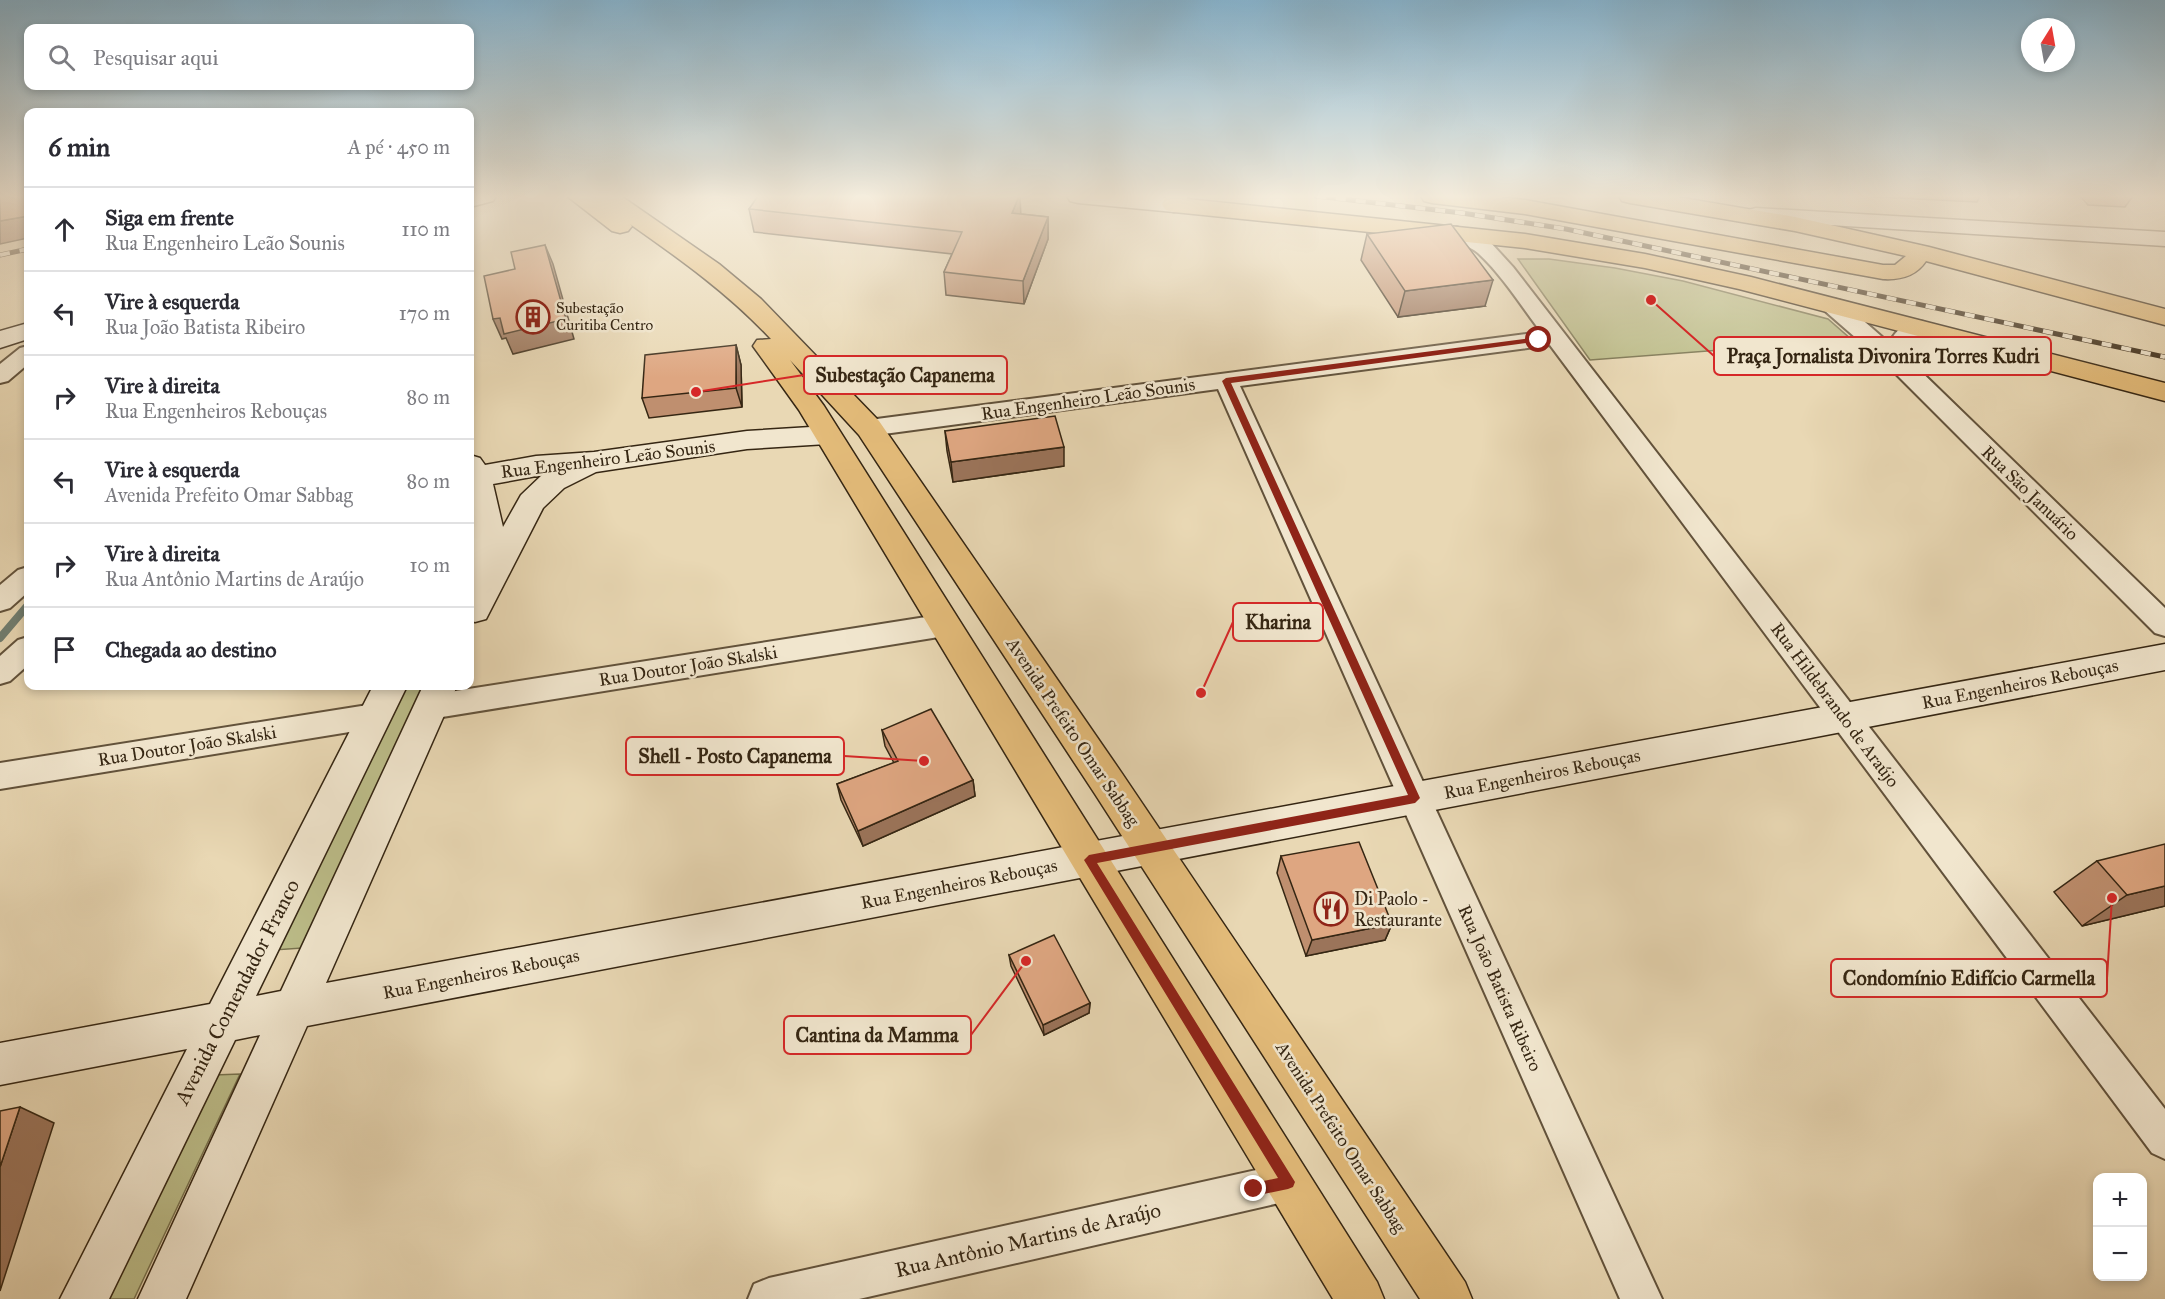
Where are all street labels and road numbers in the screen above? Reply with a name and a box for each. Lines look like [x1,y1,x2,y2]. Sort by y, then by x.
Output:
street label: Rua Engenheiro Leão Sounis [980,373,1197,426]
street label: Rua Engenheiro Leão Sounis [500,435,717,484]
street label: Rua São Januário [1976,441,2083,546]
street label: Rua Hildebrando de Araújo [1766,618,1904,792]
street label: Avenida Prefeito Omar Sabbag [1000,633,1145,832]
street label: Rua Doutor João Skalski [597,641,779,692]
street label: Rua Engenheiros Rebouças [1920,654,2120,715]
street label: Rua Doutor João Skalski [96,721,278,772]
street label: Rua Engenheiros Rebouças [1442,744,1642,805]
street label: Rua Engenheiros Rebouças [859,854,1059,915]
street label: Avenida Comendador Franco [168,875,305,1110]
street label: Rua João Batista Ribeiro [1452,901,1547,1075]
street label: Rua Engenheiros Rebouças [381,944,581,1005]
street label: Avenida Prefeito Omar Sabbag [1270,1037,1411,1238]
street label: Rua Antônio Martins de Araújo [893,1197,1164,1283]

